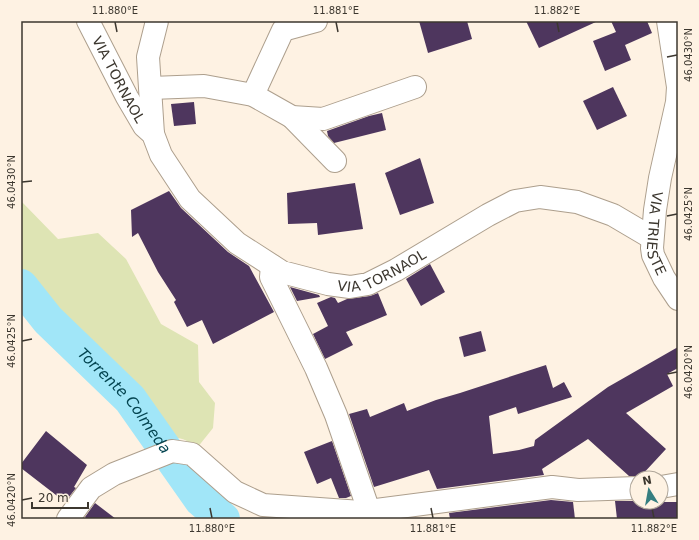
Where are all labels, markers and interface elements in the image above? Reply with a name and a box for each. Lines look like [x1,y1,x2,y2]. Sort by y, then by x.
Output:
text: 11.880°E [92,5,138,16]
text: 11.881°E [313,5,359,16]
text: 11.882°E [534,5,580,16]
text: 46.0430°N [683,28,694,82]
street label: VIA TORNAOL [89,33,148,126]
text: 46.0430°N [6,155,17,209]
text: 46.0425°N [683,187,694,241]
street label: VIA TRIESTE [644,190,669,278]
street label: VIA TORNAOL [336,246,429,295]
text: 46.0425°N [6,314,17,368]
water label: Torrente Colmeda [74,344,175,457]
text: 46.0420°N [683,345,694,399]
north arrow [629,470,669,510]
text: 46.0420°N [6,473,17,527]
text: N [641,473,653,488]
scale bar [32,484,88,510]
text: 20 m [38,491,69,505]
text: 11.880°E [189,523,235,534]
text: 11.881°E [410,523,456,534]
text: 11.882°E [631,523,677,534]

